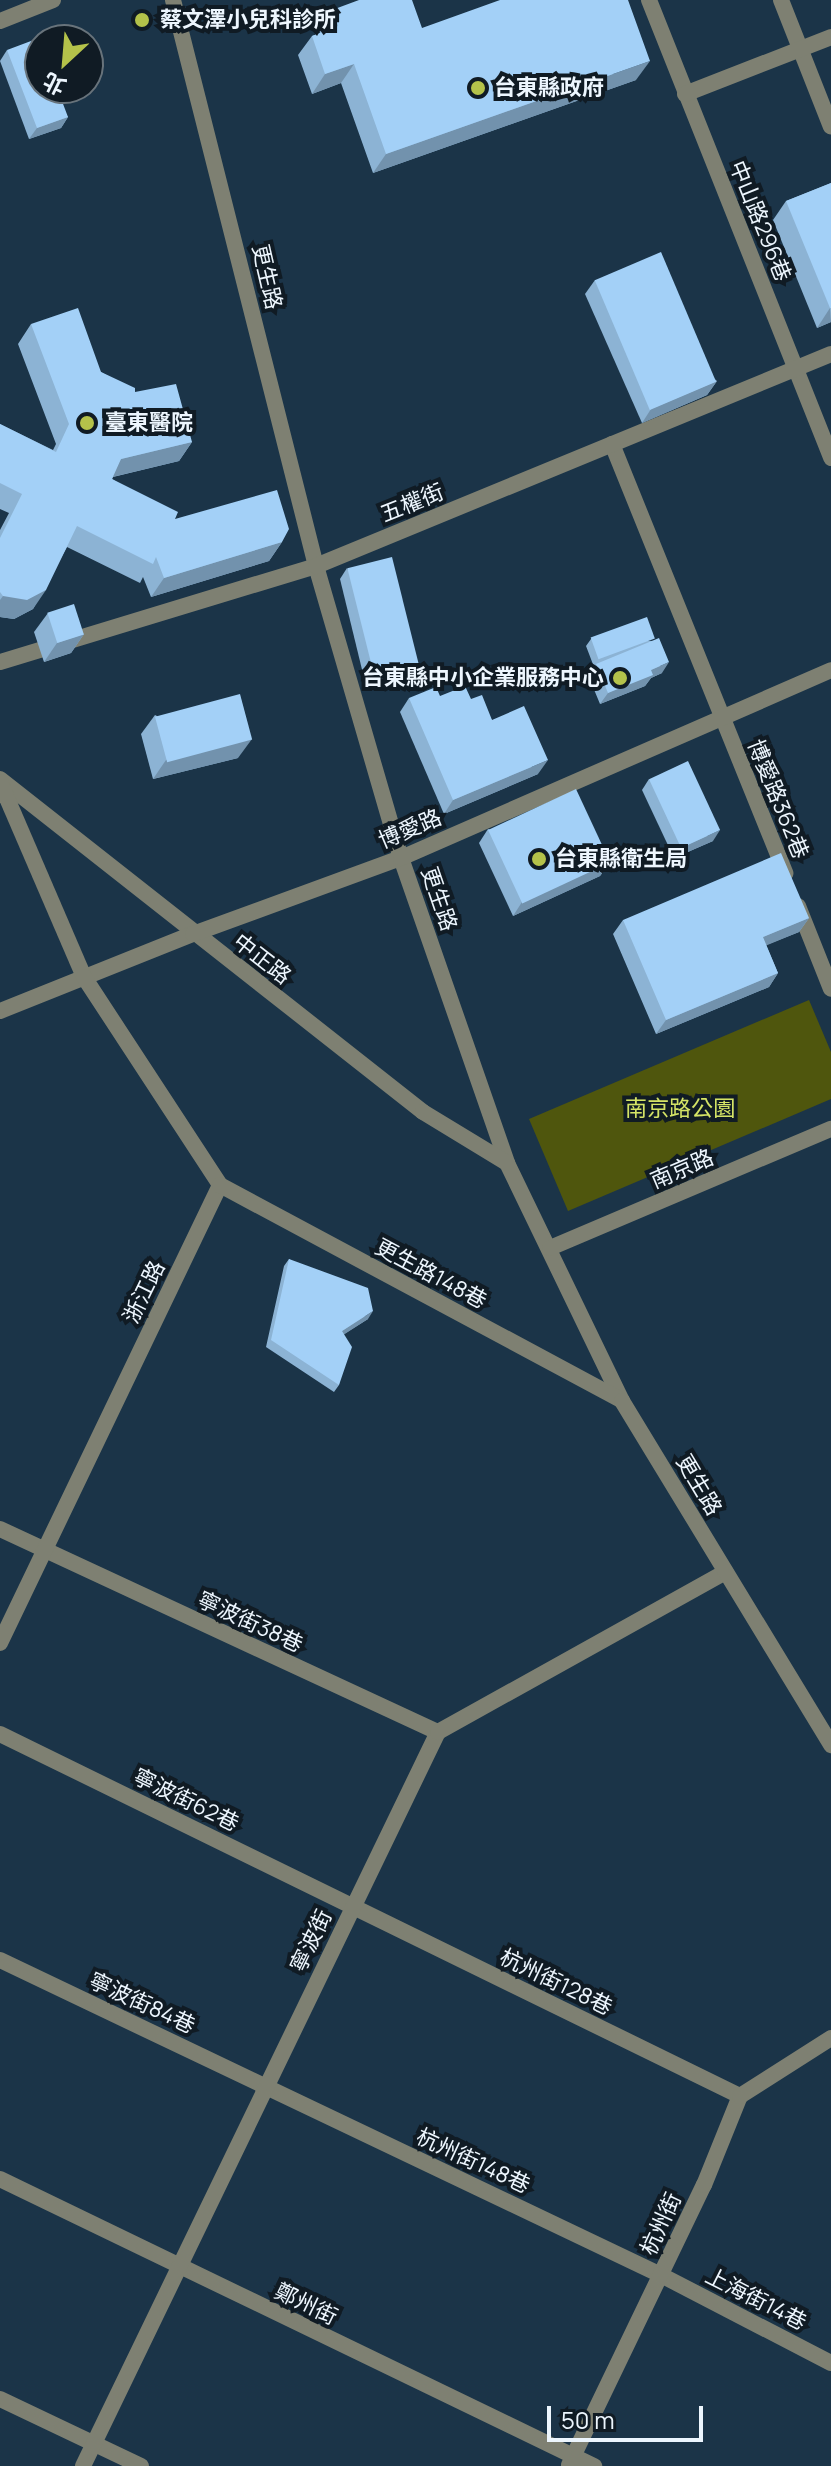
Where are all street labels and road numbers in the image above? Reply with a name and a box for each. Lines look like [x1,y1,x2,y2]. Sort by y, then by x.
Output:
street label: 中山路296巷 [724,157,796,285]
street label: 更生路 [247,242,287,312]
street label: 五權街 [376,478,448,528]
street label: 博愛路362巷 [742,735,814,863]
street label: 博愛路 [374,804,446,854]
street label: 更生路 [416,864,462,934]
street label: 中正路 [228,928,296,990]
street label: 南京路 [646,1144,718,1194]
street label: 更生路148巷 [371,1234,491,1314]
street label: 浙江路 [118,1257,170,1327]
street label: 更生路 [671,1450,727,1520]
street label: 寧波街38巷 [193,1586,307,1658]
street label: 寧波街62巷 [129,1763,243,1837]
street label: 寧波街 [285,1906,337,1976]
street label: 杭州街128巷 [495,1943,617,2021]
street label: 寧波街84巷 [85,1967,199,2039]
street label: 杭州街148巷 [412,2123,534,2199]
street label: 杭州街 [635,2189,687,2259]
street label: 上海街14巷 [701,2262,811,2336]
street label: 鄭州街 [271,2278,341,2330]

